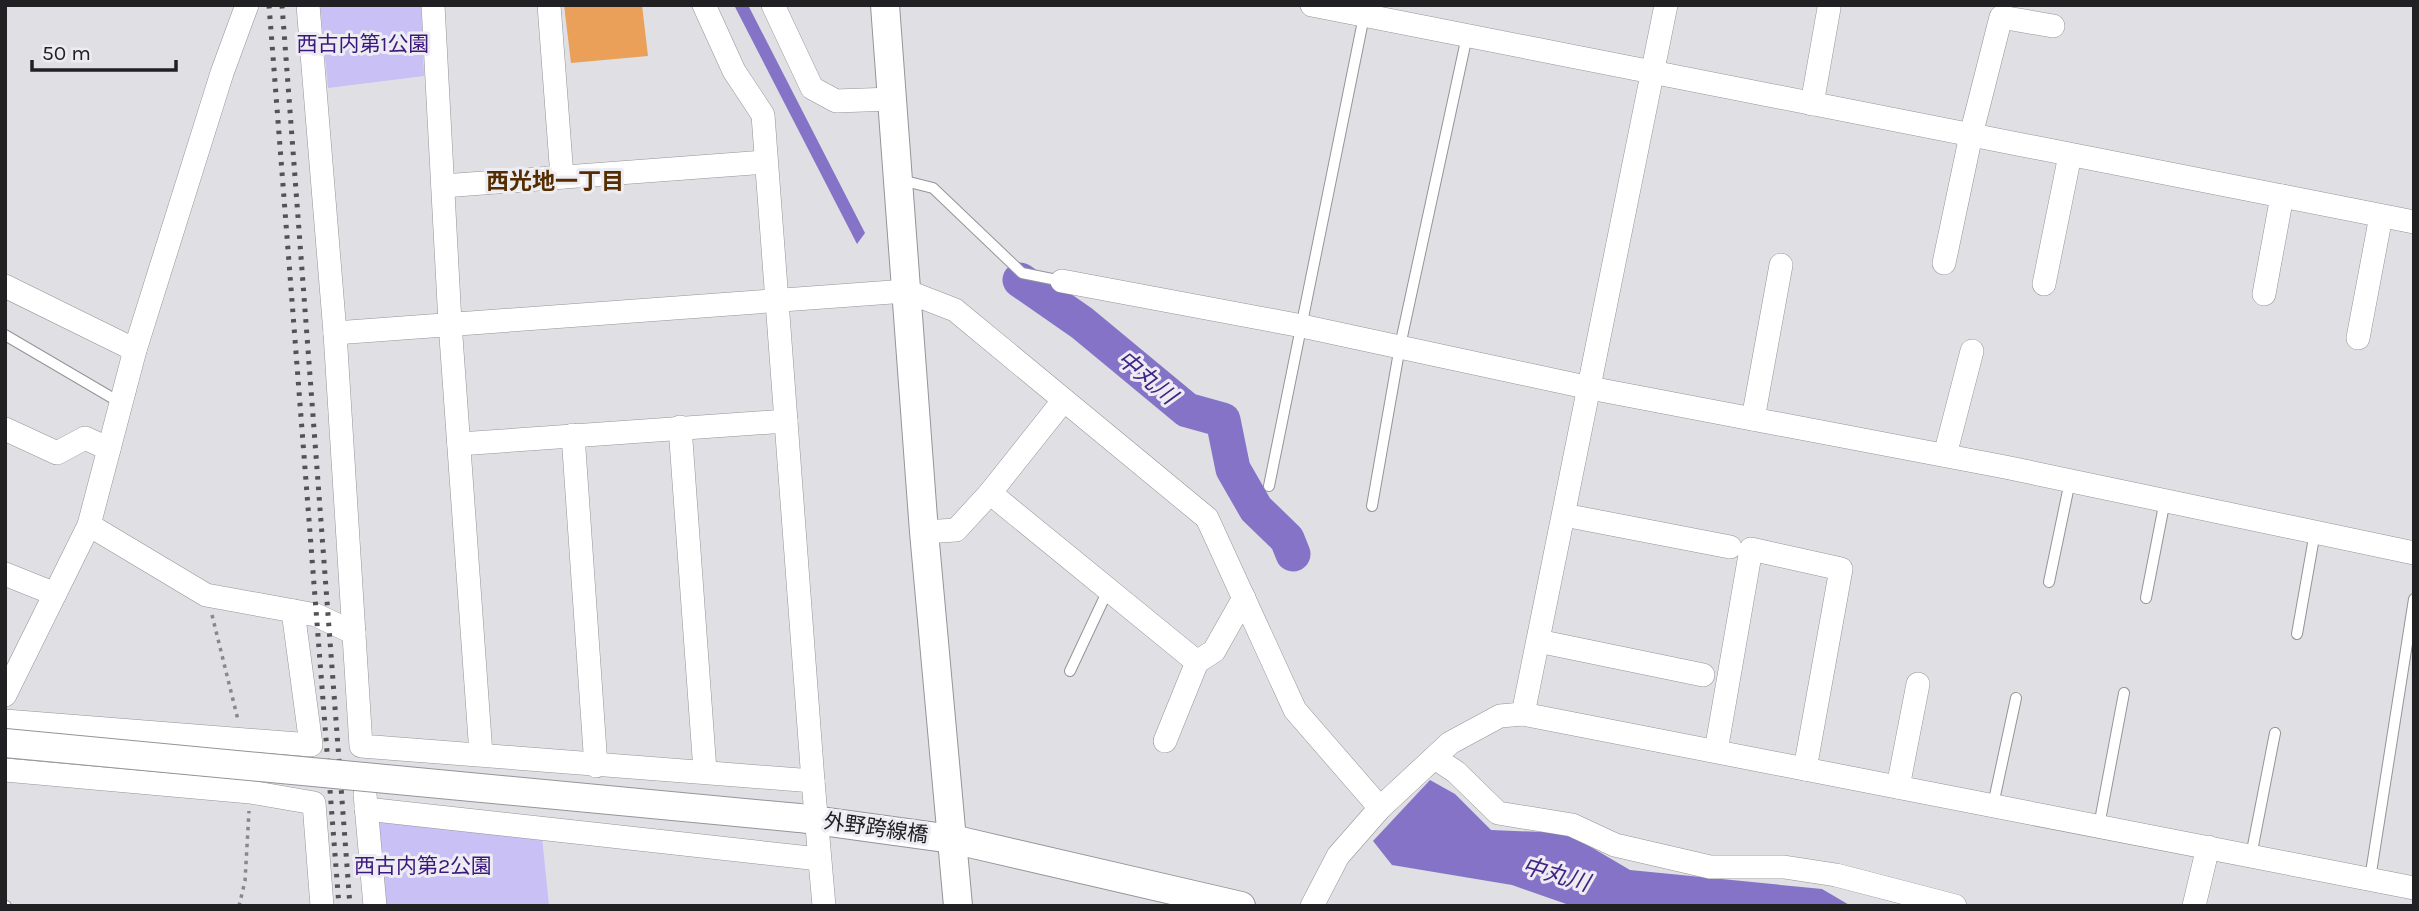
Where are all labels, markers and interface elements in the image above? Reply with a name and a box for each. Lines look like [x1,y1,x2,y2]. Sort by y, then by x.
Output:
scale bar [32,28,175,72]
park label: 西古内第1公園 [297,32,429,56]
text: 50 m [42,41,91,65]
district label: 西光地一丁目 [486,168,624,195]
water label: 中丸川 [1112,345,1184,412]
street label: 外野跨線橋 [822,809,930,847]
water label: 中丸川 [1519,852,1596,898]
park label: 西古内第2公園 [354,854,492,878]

